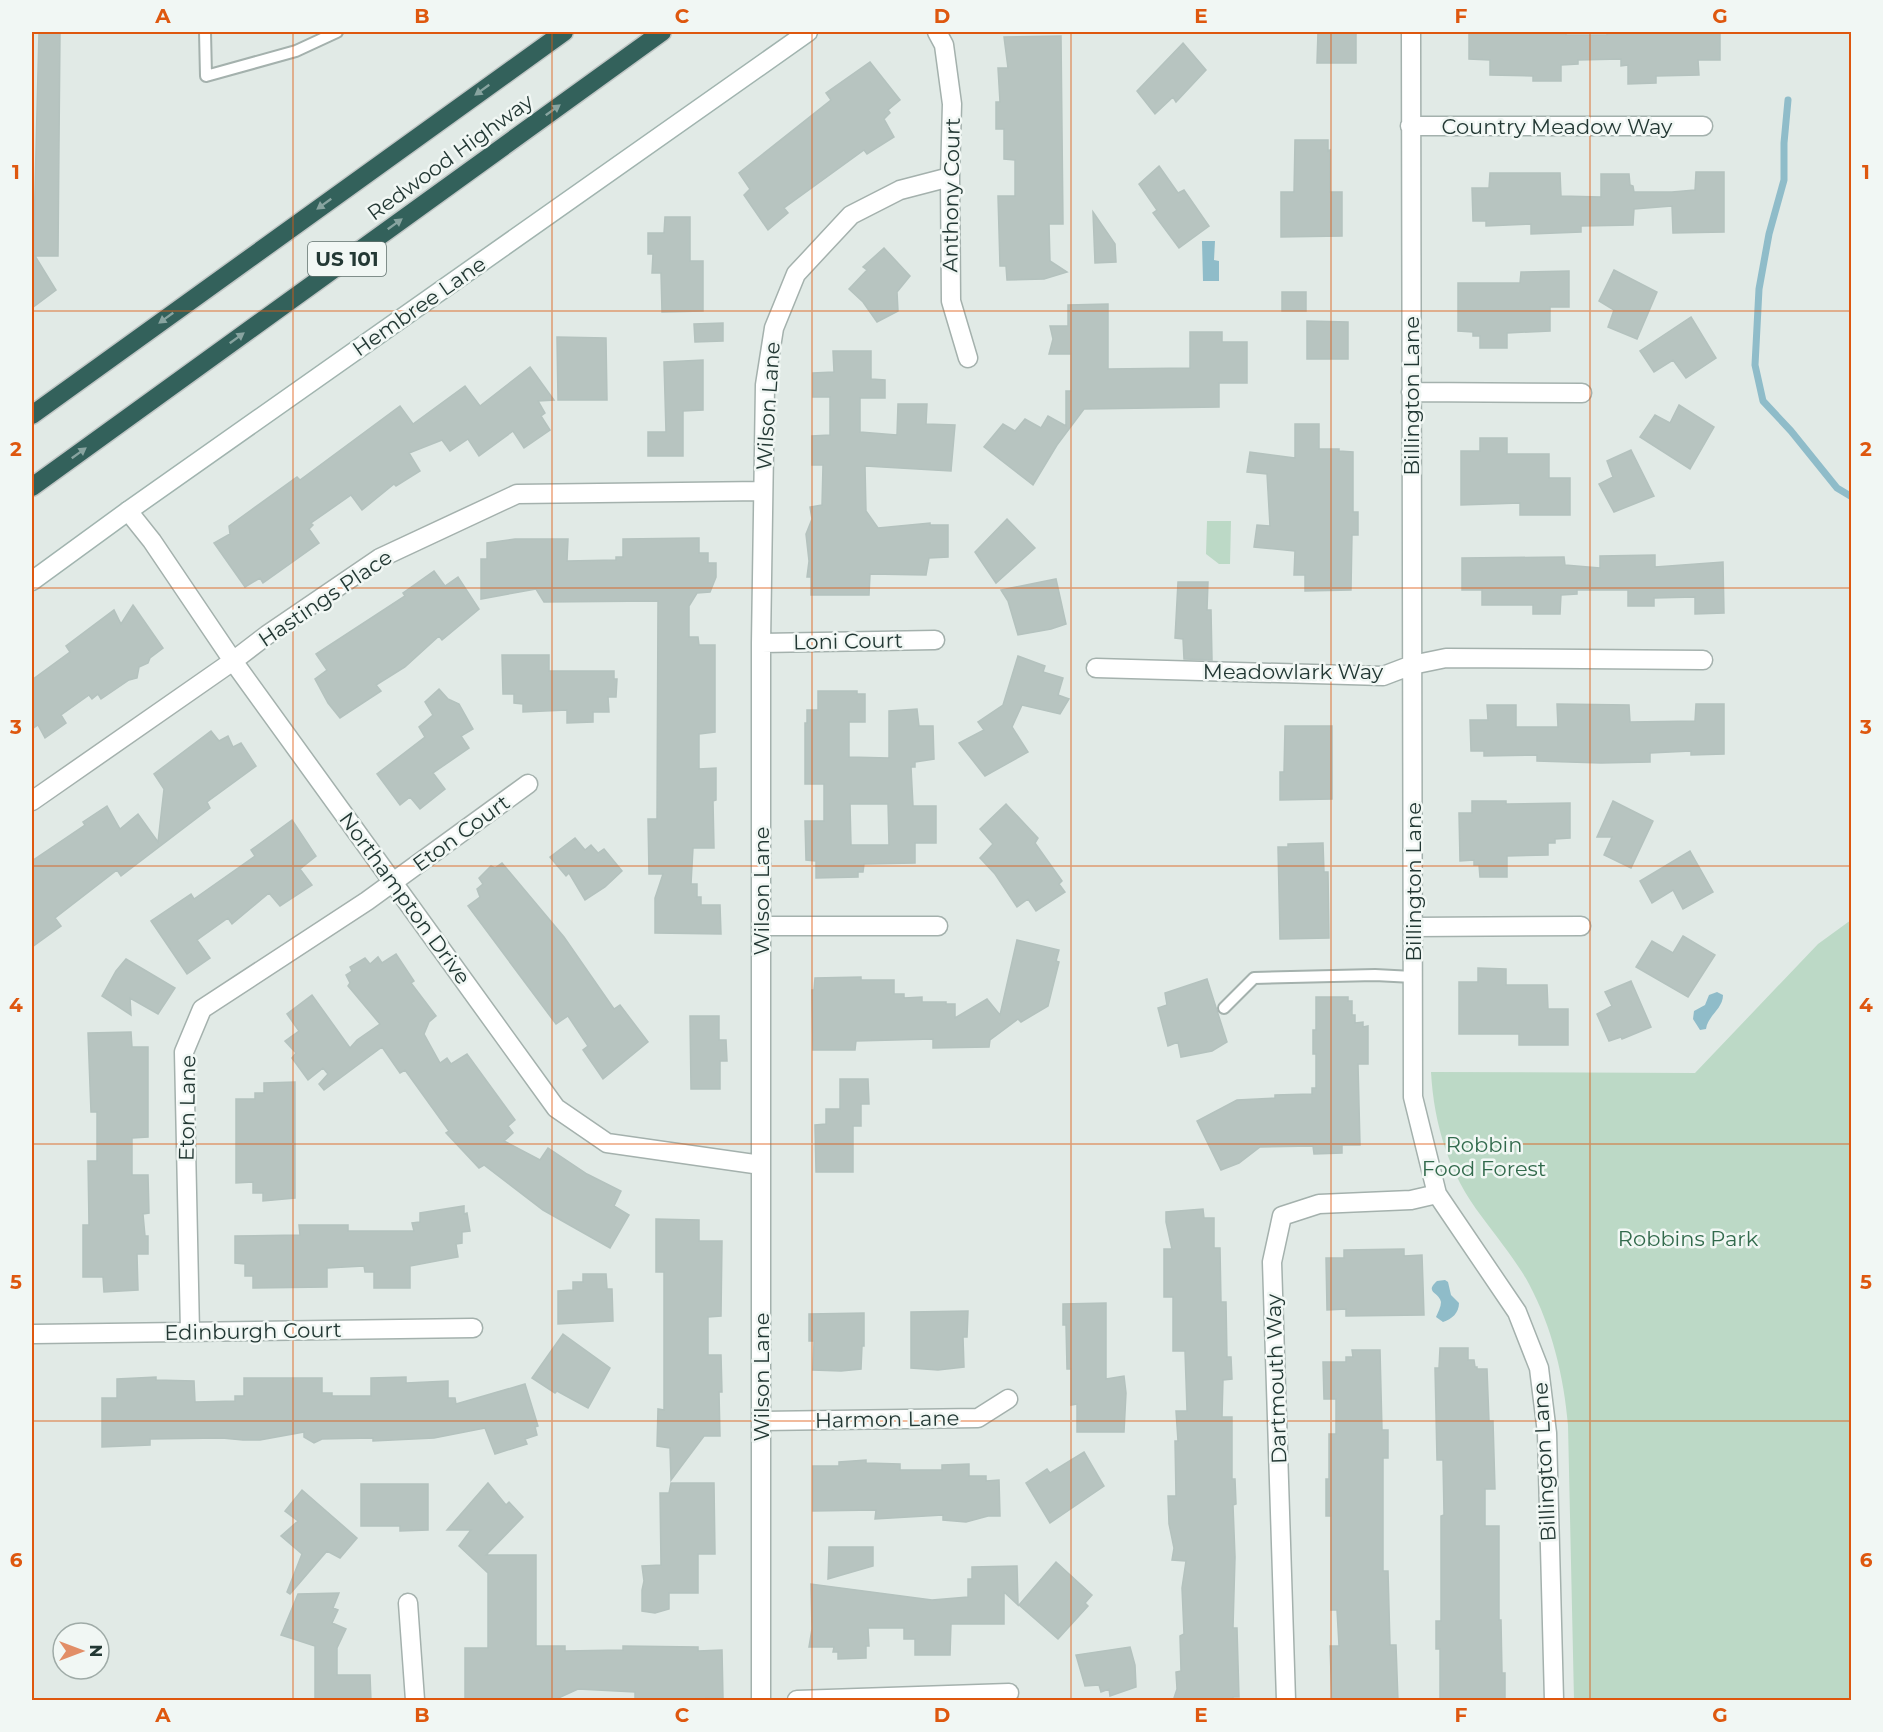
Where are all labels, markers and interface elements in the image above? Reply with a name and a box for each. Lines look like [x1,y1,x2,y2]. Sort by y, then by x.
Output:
text: A [154,4,171,28]
text: B [414,4,430,28]
text: C [675,4,690,28]
text: D [934,4,950,28]
text: E [1194,4,1208,28]
text: F [1455,4,1468,28]
text: G [1712,4,1728,28]
one-way arrow [475,84,491,96]
street label: Redwood Highway [362,88,538,226]
one-way arrow [545,104,561,116]
street label: Country Meadow Way [1442,114,1673,139]
street label: Anthony Court [937,117,965,273]
text: 1 [12,160,20,184]
text: 1 [1862,160,1870,184]
one-way arrow [316,198,332,210]
one-way arrow [387,218,403,230]
road number: US 101 [308,242,386,276]
street label: Hembree Lane [348,251,490,361]
one-way arrow [158,312,174,324]
street label: Billington Lane [1399,316,1424,476]
one-way arrow [229,333,244,345]
street label: Wilson Lane [751,341,785,471]
text: 2 [10,437,22,461]
text: 2 [1860,437,1872,461]
one-way arrow [70,447,86,459]
street label: Hastings Place [253,544,397,652]
street label: Loni Court [793,628,903,654]
street label: Meadowlark Way [1203,659,1384,684]
text: 3 [9,715,22,739]
text: 3 [1859,715,1872,739]
street label: Eton Court [408,789,514,877]
street label: Billington Lane [1401,802,1426,962]
street label: Northampton Drive [334,807,476,989]
street label: Wilson Lane [749,826,774,956]
text: 4 [9,993,23,1017]
text: 4 [1859,993,1873,1017]
street label: Eton Lane [174,1055,200,1161]
park label: Robbin Food Forest [1422,1132,1546,1181]
park label: Robbins Park [1618,1226,1759,1251]
text: 5 [10,1270,22,1294]
text: 5 [1860,1270,1872,1294]
street label: Dartmouth Way [1261,1293,1291,1465]
street label: Wilson Lane [749,1312,774,1442]
street label: Edinburgh Court [164,1317,342,1345]
street label: Billington Lane [1527,1382,1561,1542]
street label: Harmon Lane [815,1405,959,1433]
text: 6 [10,1548,23,1572]
text: 6 [1860,1548,1873,1572]
north arrow [51,1621,111,1681]
text: N [86,1645,105,1657]
text: A [154,1703,171,1727]
text: B [414,1703,430,1727]
text: C [675,1703,690,1727]
text: D [934,1703,950,1727]
text: E [1194,1703,1208,1727]
text: F [1455,1703,1468,1727]
text: G [1712,1703,1728,1727]

